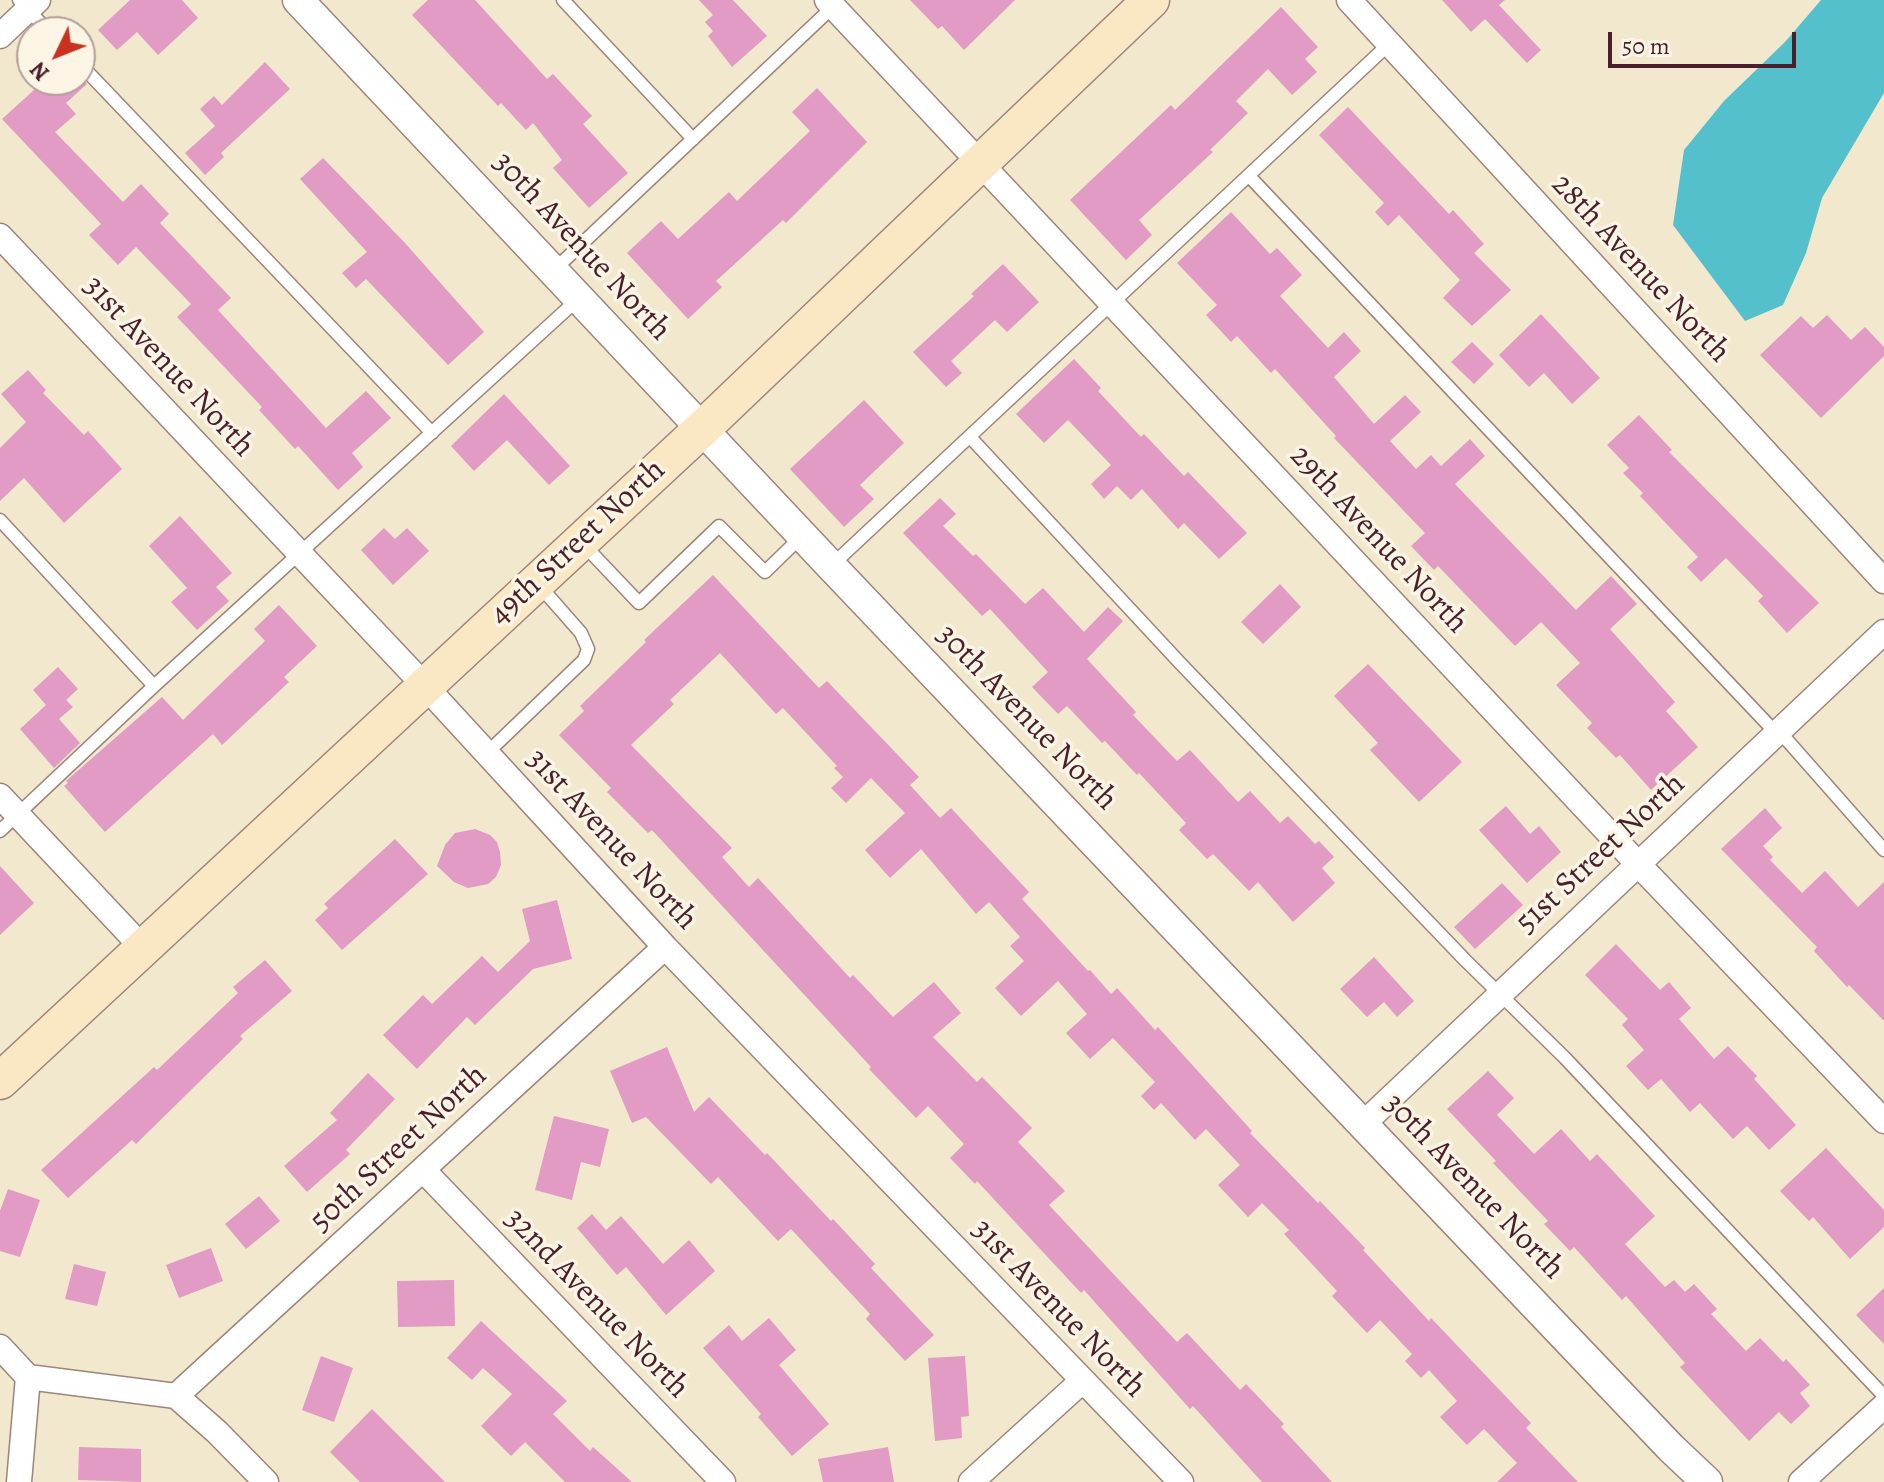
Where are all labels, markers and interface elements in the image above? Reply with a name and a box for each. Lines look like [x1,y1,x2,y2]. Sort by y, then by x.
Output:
north arrow [16,16,96,96]
scale bar [1612,16,1800,66]
text: 50 m [1622,30,1670,62]
text: N [23,55,56,87]
street label: 30th Avenue North [484,145,678,349]
street label: 28th Avenue North [1543,166,1737,372]
street label: 31st Avenue North [74,268,262,466]
street label: 29th Avenue North [1281,438,1475,642]
street label: 49th Street North [482,452,674,634]
street label: 30th Avenue North [927,617,1125,819]
street label: 31st Avenue North [517,741,705,939]
street label: 51st Street North [1508,766,1694,942]
street label: 50th Street North [303,1057,495,1241]
street label: 30th Avenue North [1374,1086,1572,1288]
street label: 32nd Avenue North [496,1201,696,1407]
street label: 31st Avenue North [963,1212,1153,1406]

